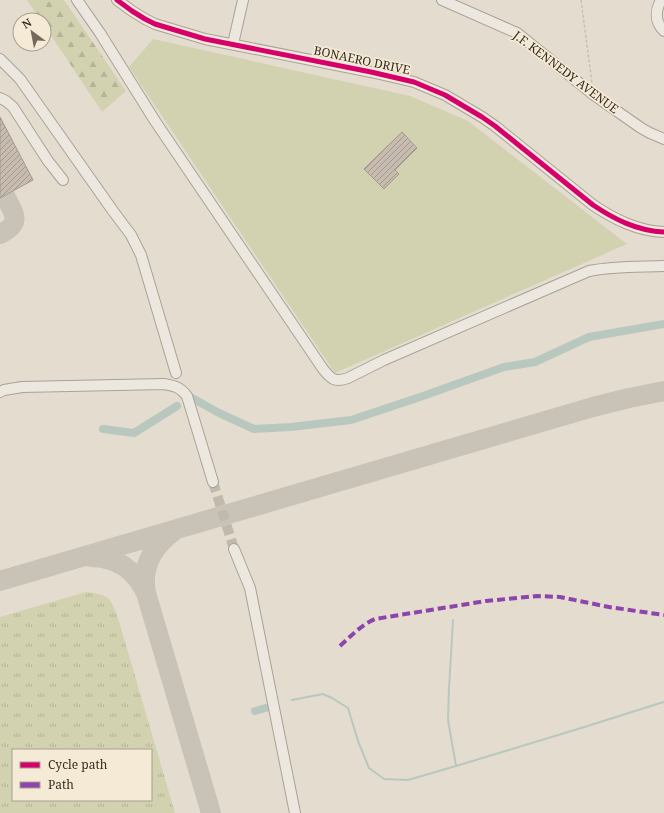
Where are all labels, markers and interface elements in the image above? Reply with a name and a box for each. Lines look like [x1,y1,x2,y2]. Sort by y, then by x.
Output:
north arrow [12,12,52,52]
text: N [19,14,34,32]
street label: J.F. KENNEDY AVENUE [509,26,622,117]
street label: BONAERO DRIVE [312,41,412,79]
legend [12,749,152,801]
text: Cycle path [48,756,108,773]
text: Path [48,776,74,793]

